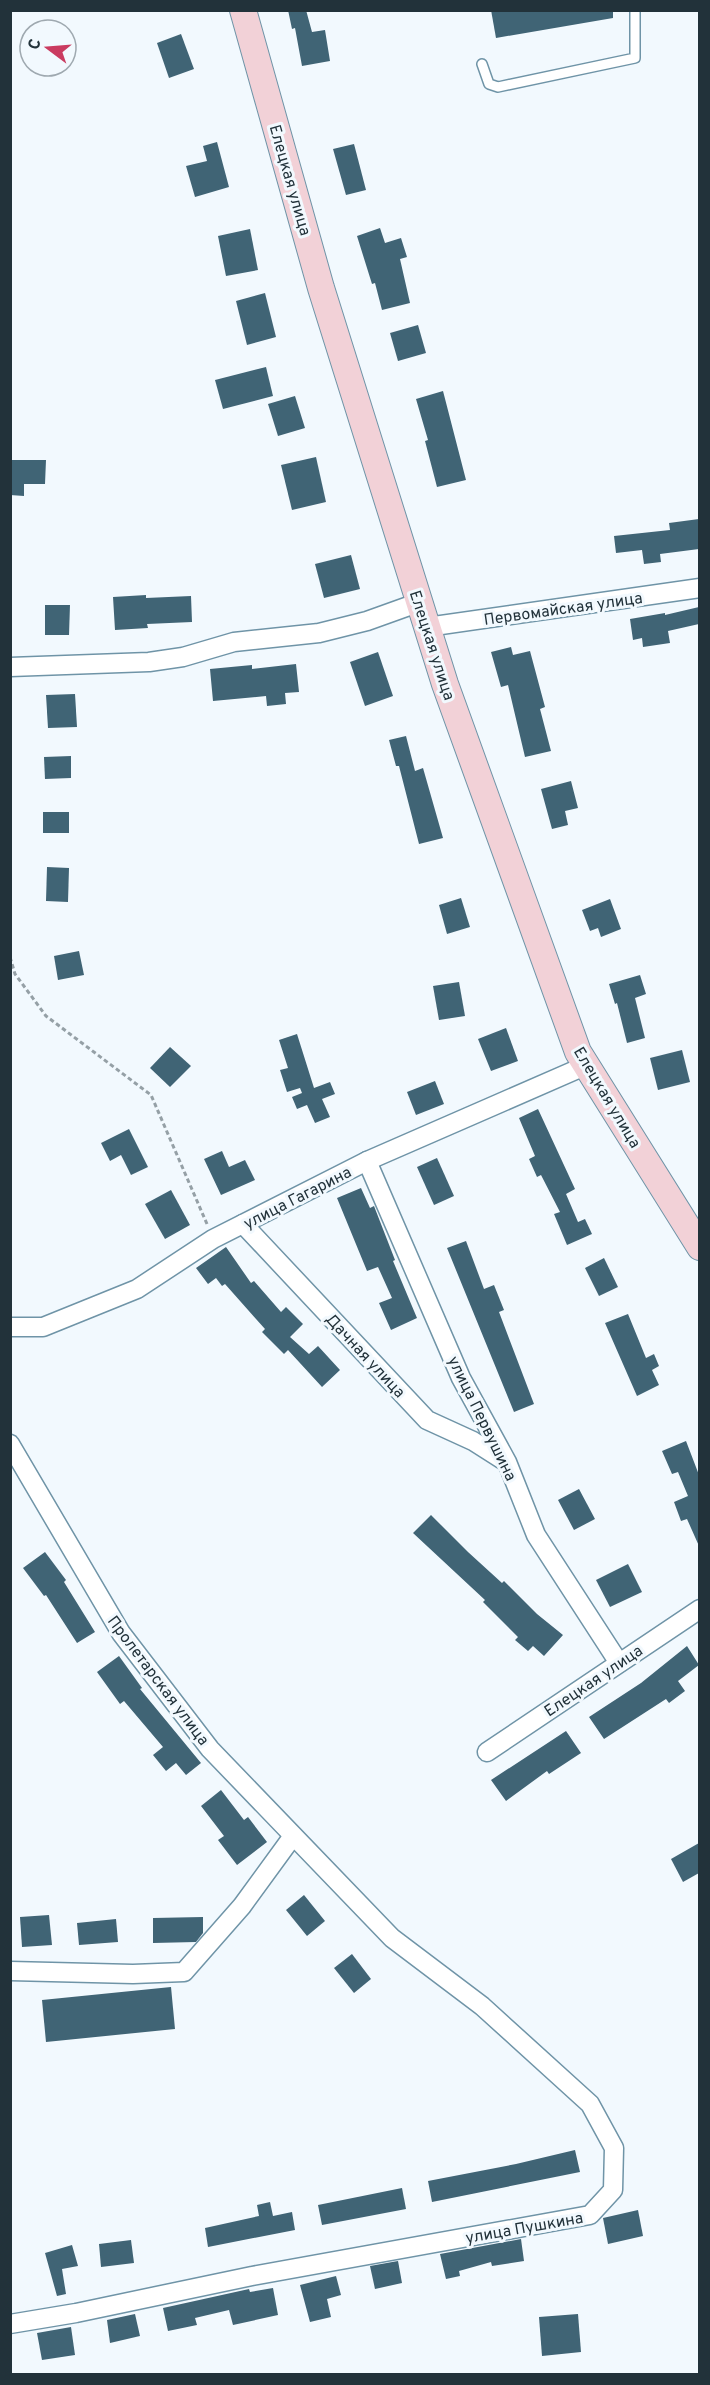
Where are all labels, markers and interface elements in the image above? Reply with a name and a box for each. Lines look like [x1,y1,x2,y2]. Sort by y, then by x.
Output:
north arrow [18,18,78,78]
text: С [24,37,47,52]
street label: Елецкая улица [264,123,314,238]
street label: Елецкая улица [404,588,458,703]
street label: Первомайская улица [483,589,644,631]
street label: Елецкая улица [568,1044,644,1152]
street label: улица Гагарина [241,1163,355,1235]
street label: Дачная улица [320,1310,409,1403]
street label: улица Первушина [442,1353,520,1485]
street label: Пролетарская улица [102,1612,213,1750]
street label: Елецкая улица [541,1641,647,1722]
street label: улица Пушкина [464,2209,585,2249]

